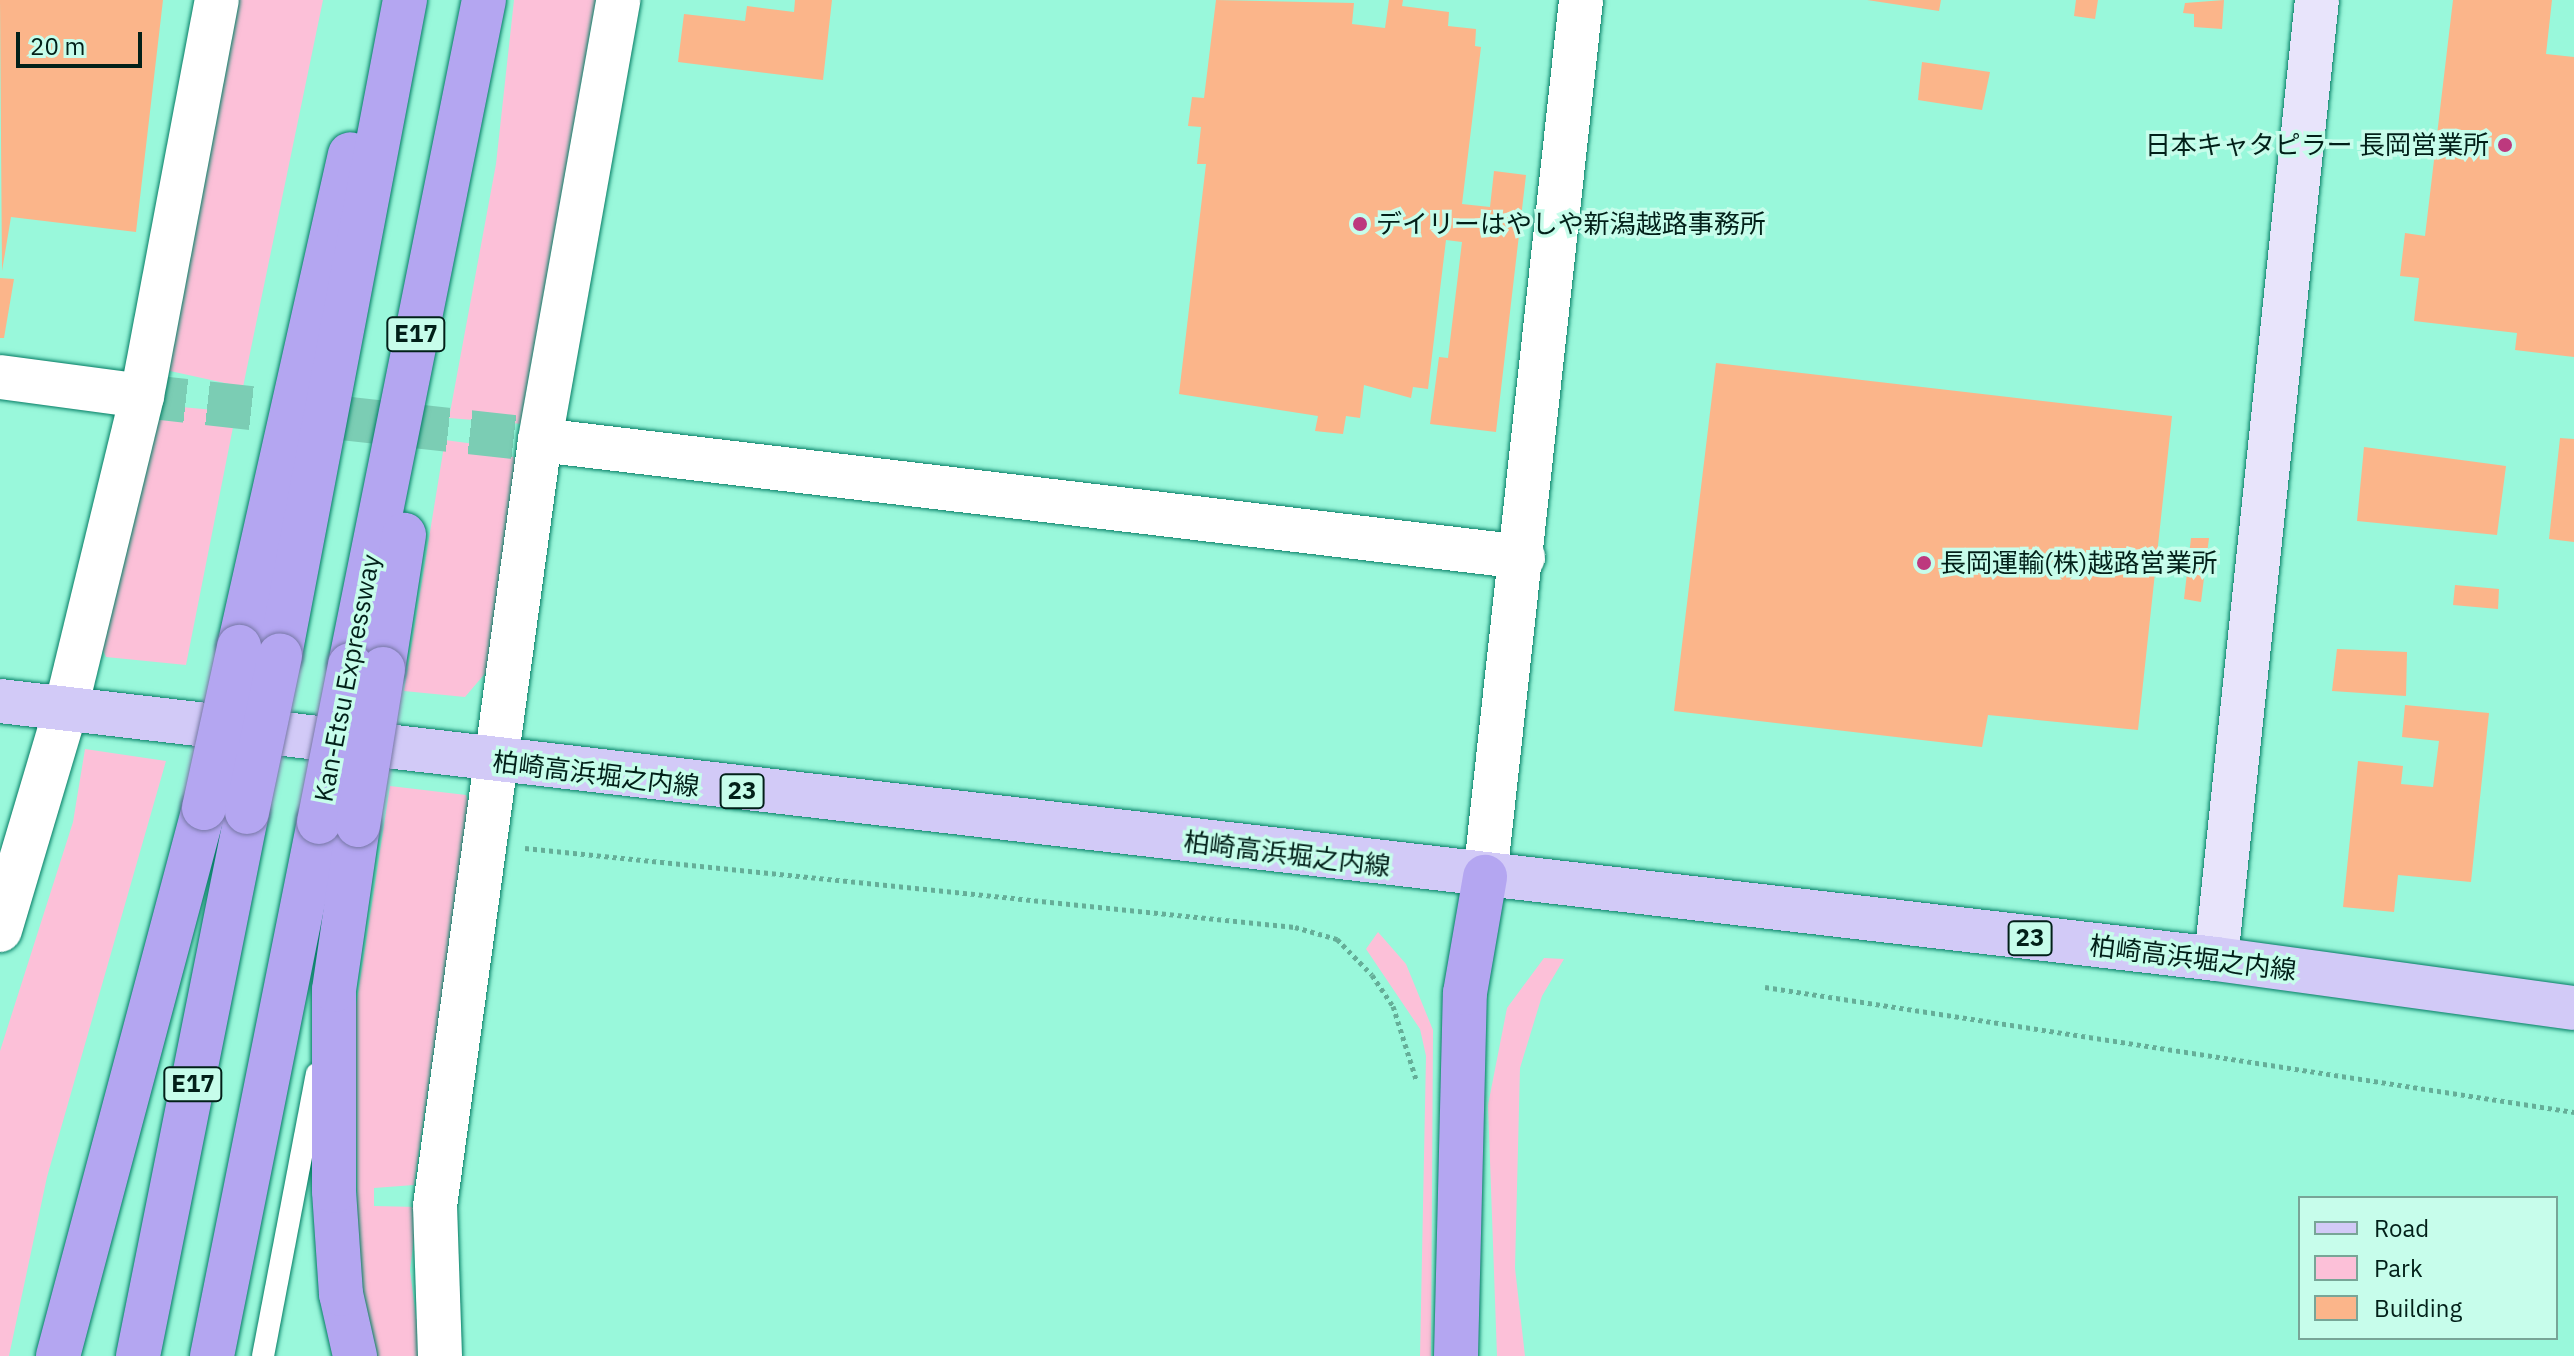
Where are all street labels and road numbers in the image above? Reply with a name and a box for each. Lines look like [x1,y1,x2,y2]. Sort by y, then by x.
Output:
road number: E17 [386,314,446,354]
street label: Kan-Etsu Expressway [308,552,386,804]
street label: 柏崎高浜堀之内線 [491,746,701,802]
road number: 23 [718,771,766,811]
street label: 柏崎高浜堀之内線 [1182,826,1392,882]
road number: 23 [2006,918,2054,958]
street label: 柏崎高浜堀之内線 [2088,930,2298,986]
road number: E17 [163,1064,223,1104]

